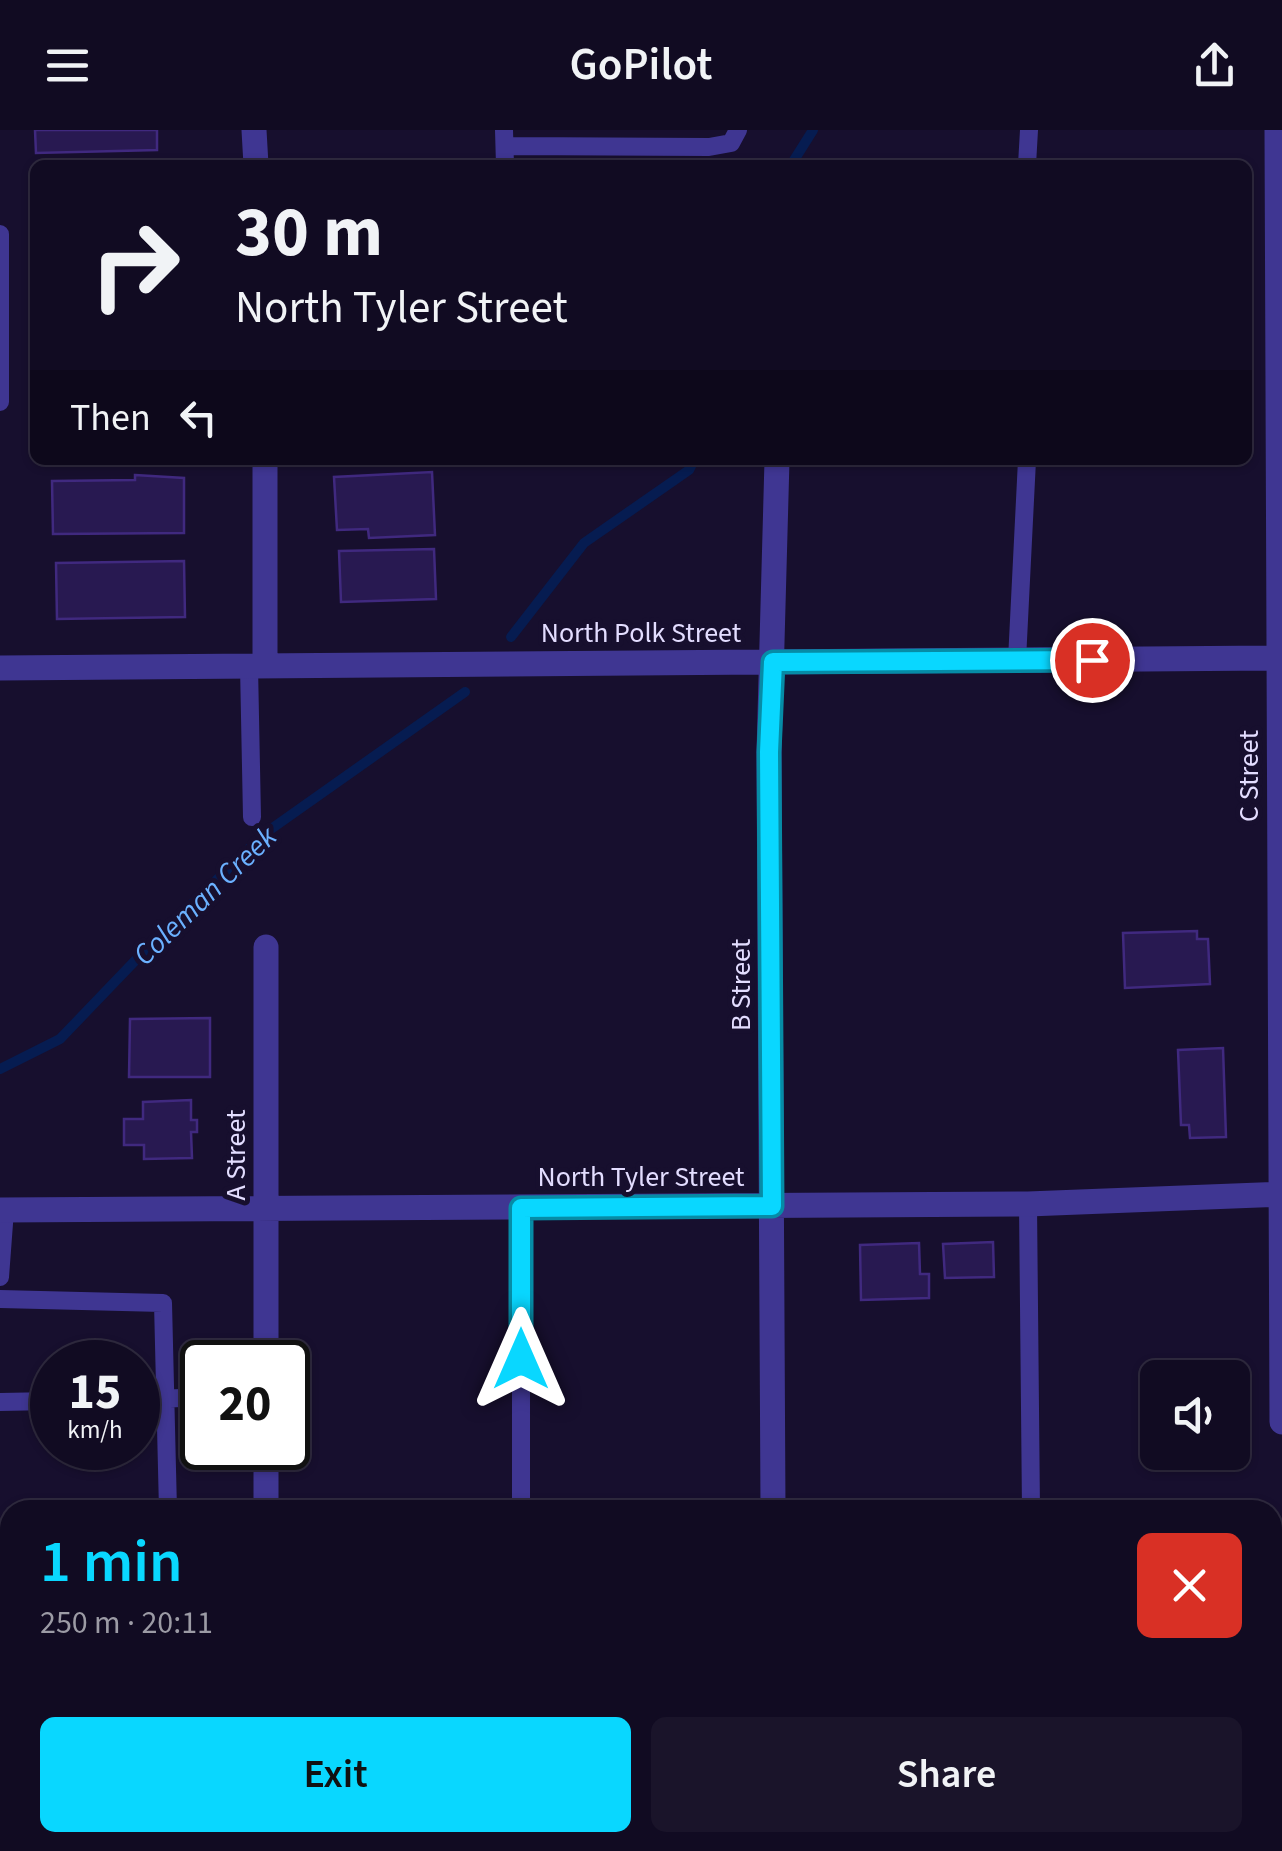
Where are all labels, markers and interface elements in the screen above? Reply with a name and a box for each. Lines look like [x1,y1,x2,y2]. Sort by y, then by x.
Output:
text: GoPilot [569,33,713,97]
icon: menu [40,38,95,93]
icon: share [1187,38,1242,93]
text: 30 m [235,183,383,283]
icon: right [70,200,200,330]
text: North Tyler Street [235,276,568,340]
icon: left [171,390,226,445]
text: Then [70,391,151,445]
street label: North Polk Street [541,613,742,653]
pin [1050,618,1135,703]
icon: arrive [1065,633,1120,688]
street label: C Street [1229,730,1269,822]
water label: Coleman Creek [123,816,287,976]
street label: B Street [721,938,761,1031]
street label: A Street [216,1109,256,1200]
street label: North Tyler Street [538,1157,745,1197]
position arrow [469,1307,573,1411]
speed limit sign: 20 [180,1340,310,1470]
text: 15 [69,1357,121,1428]
map controls [1140,1360,1250,1470]
button: sound [1140,1360,1250,1470]
text: km/h [67,1412,123,1448]
text: 1 min [40,1520,183,1605]
button: close [1137,1533,1242,1638]
text: 250 m · 20:11 [40,1600,213,1646]
button: Exit [40,1717,631,1832]
button: Share [651,1717,1242,1832]

